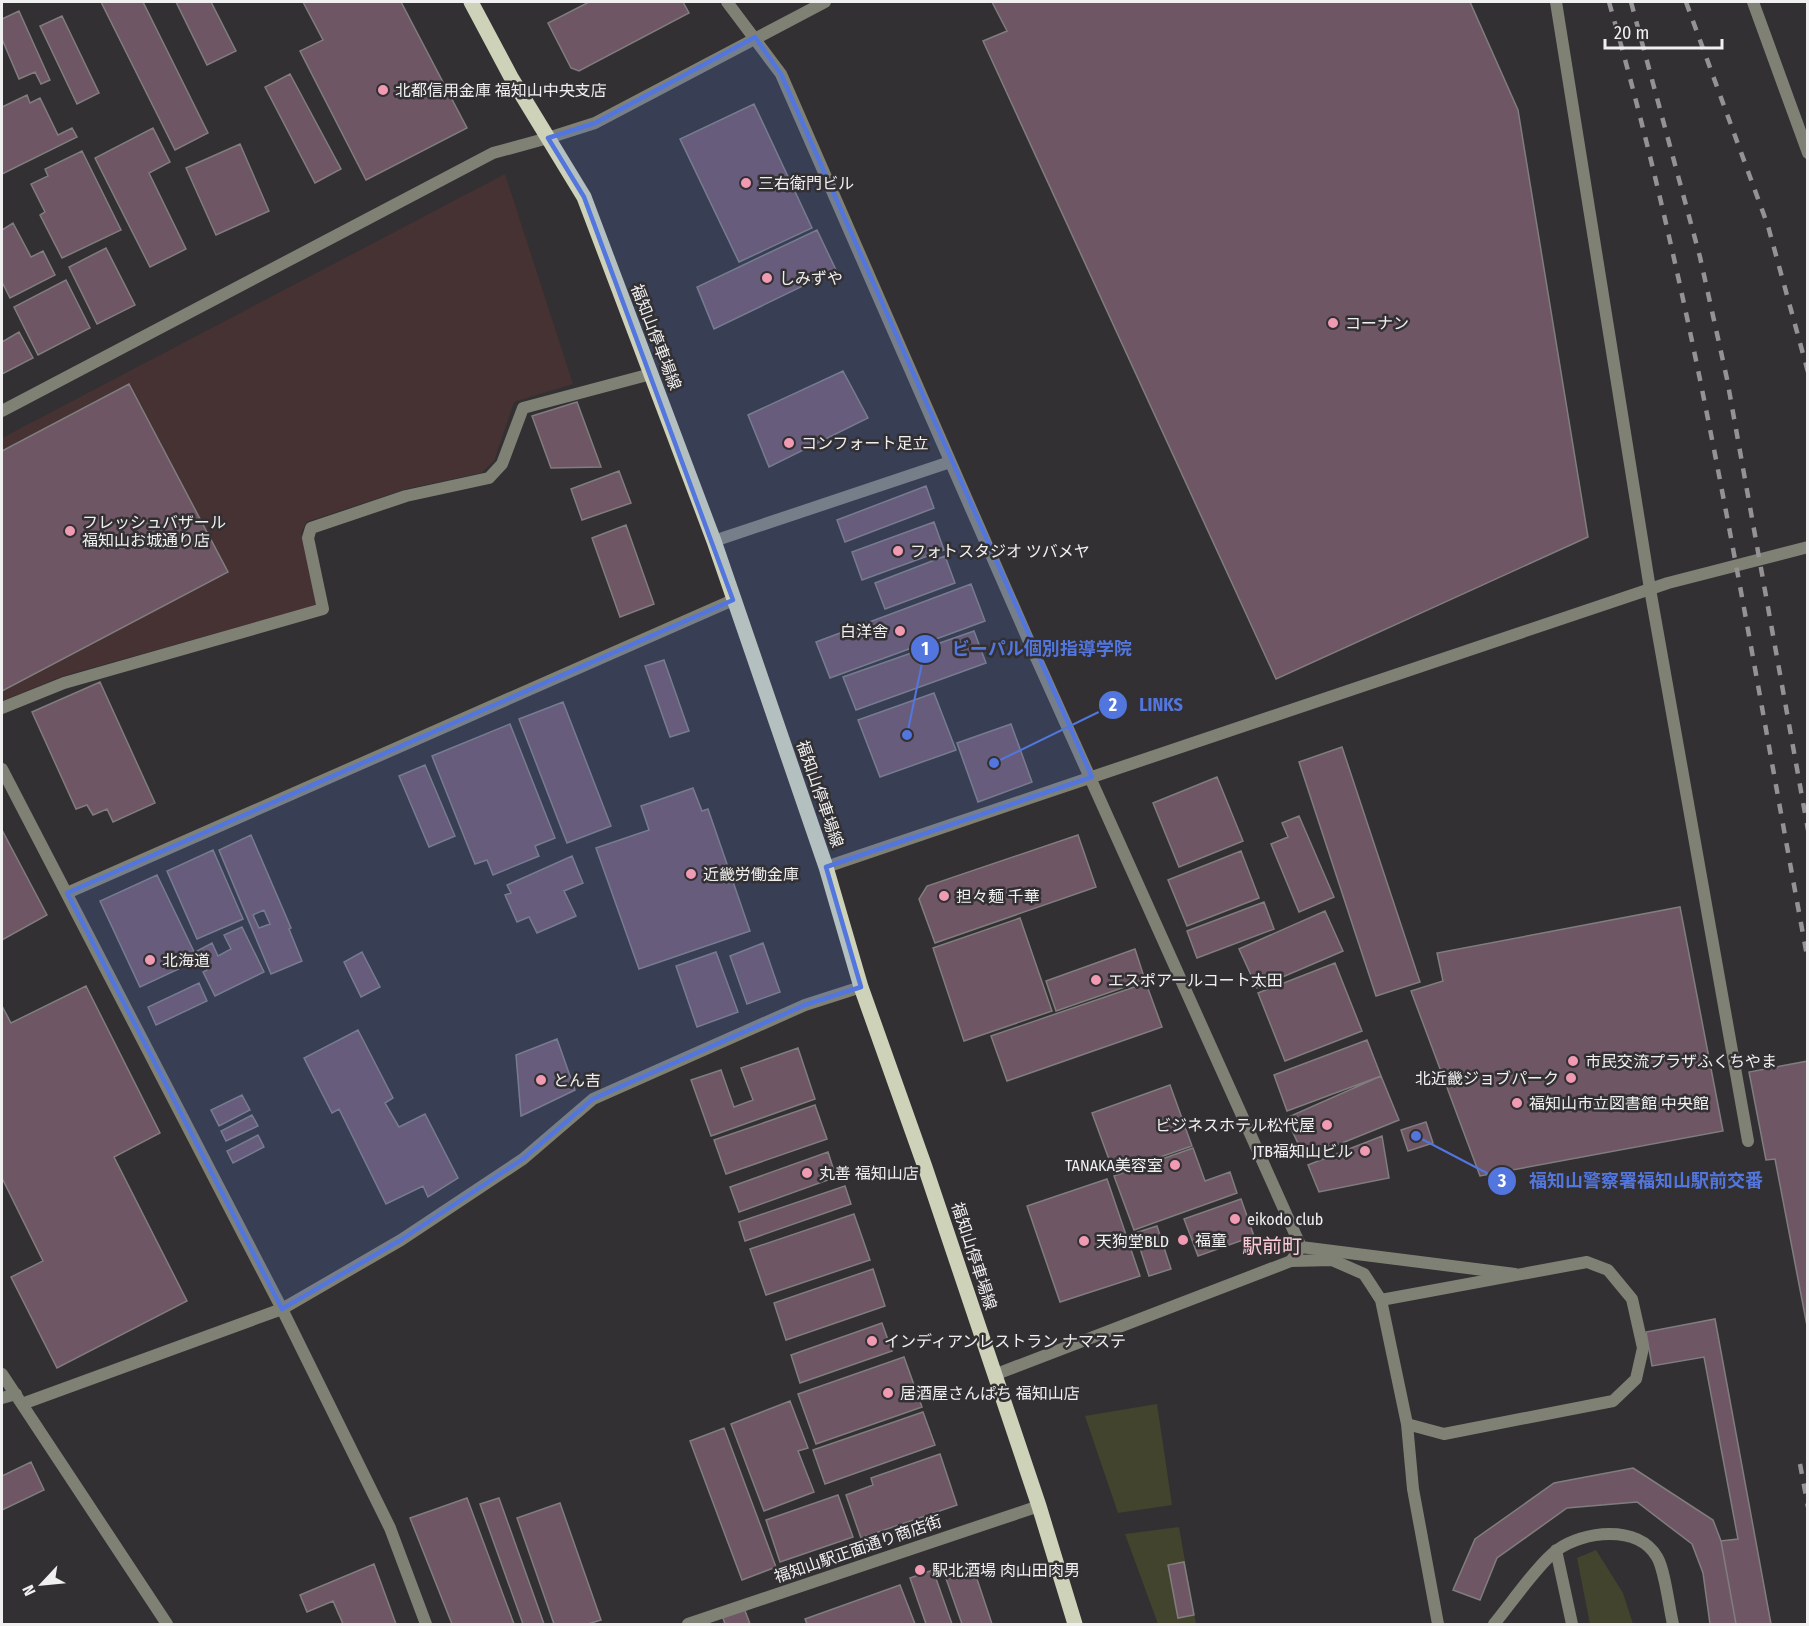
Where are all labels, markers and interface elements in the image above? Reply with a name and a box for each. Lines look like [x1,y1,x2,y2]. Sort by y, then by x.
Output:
scale bar [1605,12,1722,50]
text: 20 m [1614,22,1649,44]
place label: 北都信用金庫 福知山中央支店 [395,81,607,100]
marker: 北都信用金庫 福知山中央支店 [376,83,390,97]
place label: 三右衛門ビル [758,174,854,193]
marker: 三右衛門ビル [739,176,753,190]
place label: しみずや [779,269,843,288]
marker: しみずや [760,271,774,285]
street label: 福知山停車場線 [627,281,685,393]
place label: コーナン [1345,314,1409,333]
marker: コーナン [1326,316,1340,330]
place label: コンフォート足立 [801,434,929,453]
marker: コンフォート足立 [782,436,796,450]
place label: フレッシュバザール 福知山お城通り店 [82,513,226,550]
marker: フレッシュバザール 福知山お城通り店 [63,524,77,538]
place label: フォトスタジオ ツバメヤ [910,542,1090,561]
marker: フォトスタジオ ツバメヤ [891,544,905,558]
place label: 白洋舎 [840,622,888,641]
marker: 白洋舎 [893,624,907,638]
callout: ビーパル個別指導学院 [910,631,1144,667]
text: 1 [921,638,929,660]
text: ビーパル個別指導学院 [952,638,1132,660]
callout: LINKS [1098,687,1195,723]
text: 2 [1108,694,1117,716]
text: LINKS [1139,694,1183,716]
street label: 福知山停車場線 [793,738,847,850]
place label: 近畿労働金庫 [703,865,799,884]
marker: 近畿労働金庫 [684,867,698,881]
place label: 担々麺 千華 [956,887,1040,906]
marker: 担々麺 千華 [937,889,951,903]
place label: 北海道 [162,951,210,970]
marker: 北海道 [143,953,157,967]
place label: エスポアールコート太田 [1108,971,1283,990]
marker: エスポアールコート太田 [1089,973,1103,987]
place label: 市民交流プラザふくちやま [1585,1052,1777,1071]
marker: 市民交流プラザふくちやま [1566,1054,1580,1068]
place label: 北近畿ジョブパーク [1415,1069,1559,1088]
place label: とん吉 [553,1071,601,1090]
marker: 北近畿ジョブパーク [1564,1071,1578,1085]
marker: とん吉 [534,1073,548,1087]
place label: 福知山市立図書館 中央館 [1529,1094,1709,1113]
marker: 福知山市立図書館 中央館 [1510,1096,1524,1110]
place label: ビジネスホテル松代屋 [1155,1116,1315,1135]
marker: ビジネスホテル松代屋 [1320,1118,1334,1132]
place label: JTB福知山ビル [1252,1142,1353,1161]
marker: JTB福知山ビル [1358,1144,1372,1158]
place label: TANAKA美容室 [1065,1156,1163,1175]
marker: TANAKA美容室 [1168,1158,1182,1172]
callout: 福知山警察署福知山駅前交番 [1487,1163,1775,1199]
place label: 丸善 福知山店 [819,1164,919,1183]
marker: 丸善 福知山店 [800,1166,814,1180]
text: 3 [1497,1170,1507,1192]
text: 福知山警察署福知山駅前交番 [1529,1170,1763,1192]
street label: 福知山停車場線 [948,1200,1000,1312]
place label: eikodo club [1247,1210,1323,1229]
marker: eikodo club [1228,1212,1242,1226]
place label: 福童 [1195,1231,1227,1250]
place label: 天狗堂BLD [1096,1232,1169,1251]
marker: 福童 [1176,1233,1190,1247]
marker: 天狗堂BLD [1077,1234,1091,1248]
district label: 駅前町 [1242,1234,1302,1258]
place label: インディアンレストラン ナマステ [884,1332,1126,1351]
marker: インディアンレストラン ナマステ [865,1334,879,1348]
place label: 居酒屋さんぱち 福知山店 [900,1384,1080,1403]
marker: 居酒屋さんぱち 福知山店 [881,1386,895,1400]
street label: 福知山駅正面通り商店街 [772,1511,944,1587]
north arrow [12,1554,72,1614]
place label: 駅北酒場 肉山田肉男 [932,1561,1080,1580]
marker: 駅北酒場 肉山田肉男 [913,1563,927,1577]
text: N [18,1582,40,1599]

